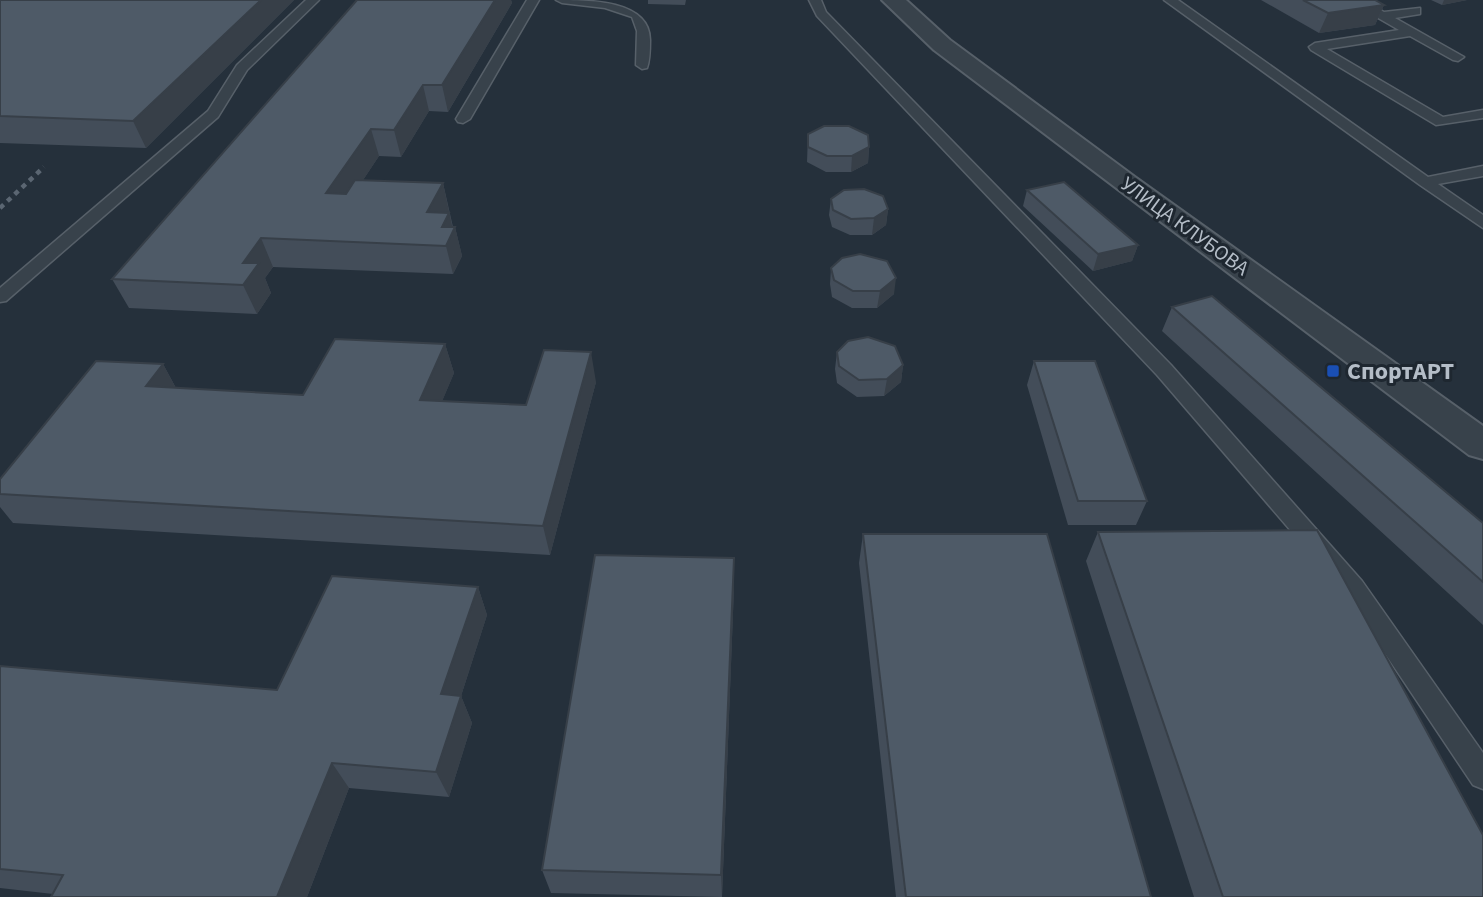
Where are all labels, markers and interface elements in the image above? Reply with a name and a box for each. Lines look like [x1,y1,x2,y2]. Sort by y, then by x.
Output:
street label: УЛИЦА КЛУБОВА [1115,169,1256,283]
place label: СпортАРТ [1347,354,1454,389]
marker: СпортАРТ [1325,363,1341,379]

